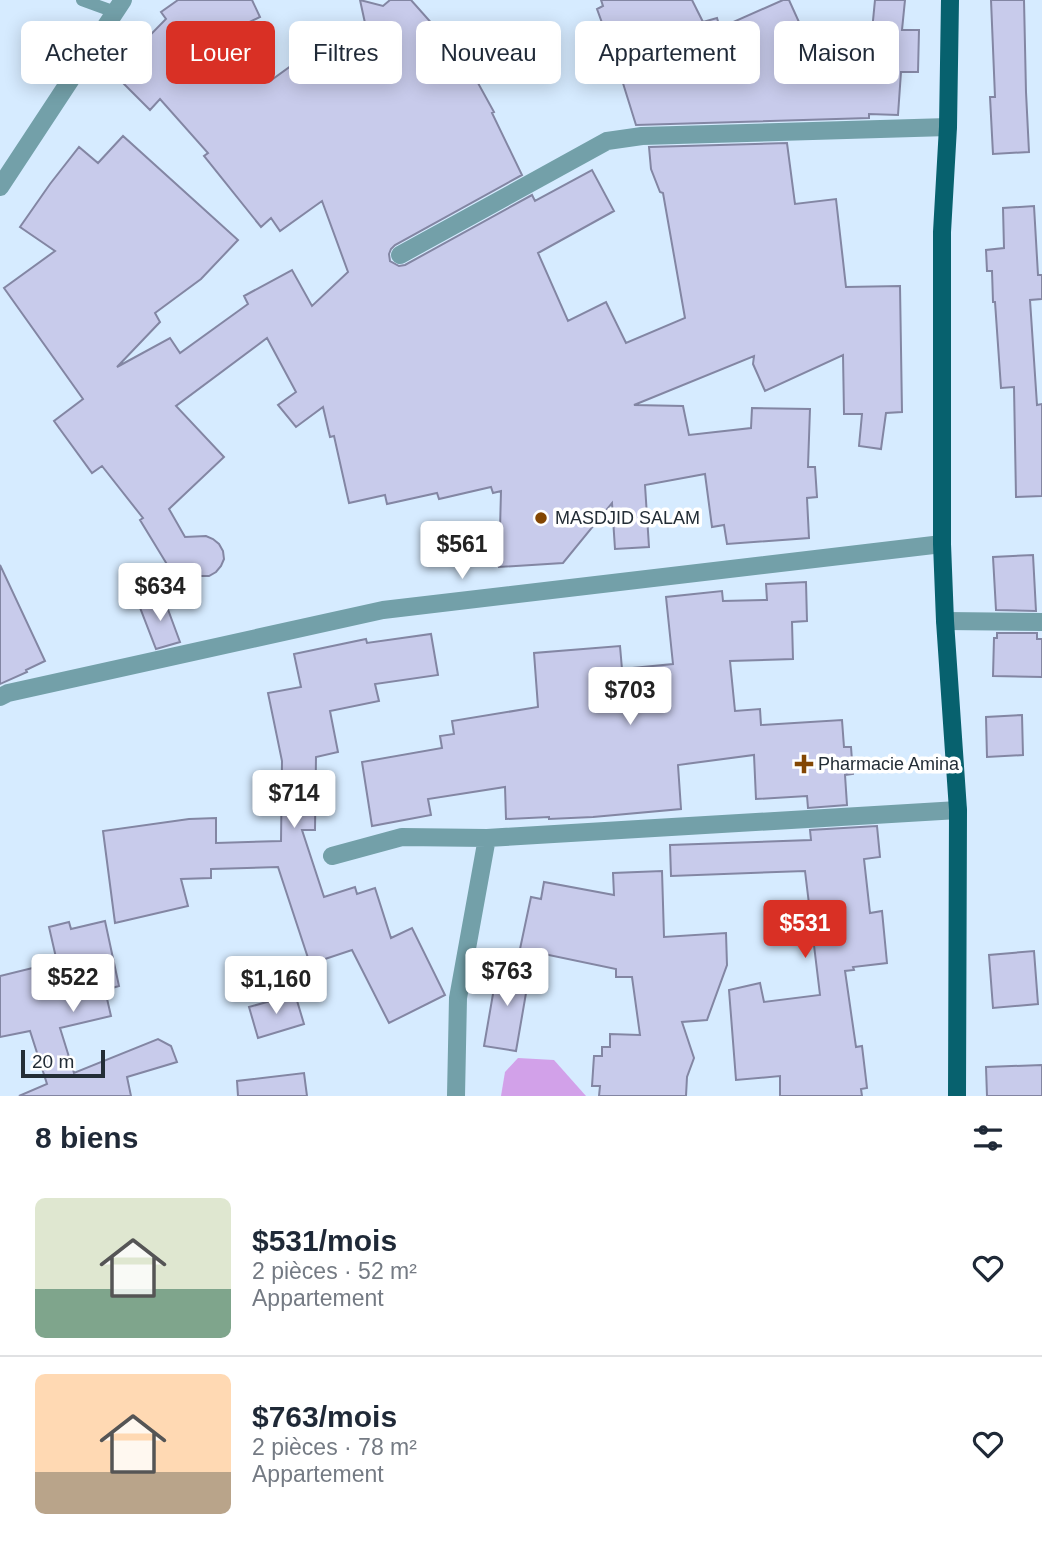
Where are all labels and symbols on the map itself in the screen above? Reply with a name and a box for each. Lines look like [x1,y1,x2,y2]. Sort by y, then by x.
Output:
place label: MASDJID SALAM [555,508,700,528]
marker: MASDJID SALAM [533,510,549,526]
pin: $561 [421,522,503,581]
pin: $634 [119,564,201,623]
pin: $703 [589,668,671,727]
place label: Pharmacie Amina [818,754,960,774]
marker: Pharmacie Amina [796,756,812,772]
pin: $714 [253,770,335,830]
pin: $531 [764,900,846,960]
pin: $763 [466,948,548,1008]
pin: $522 [32,954,114,1014]
pin: $1,160 [219,956,333,1016]
scale bar [21,1047,105,1079]

